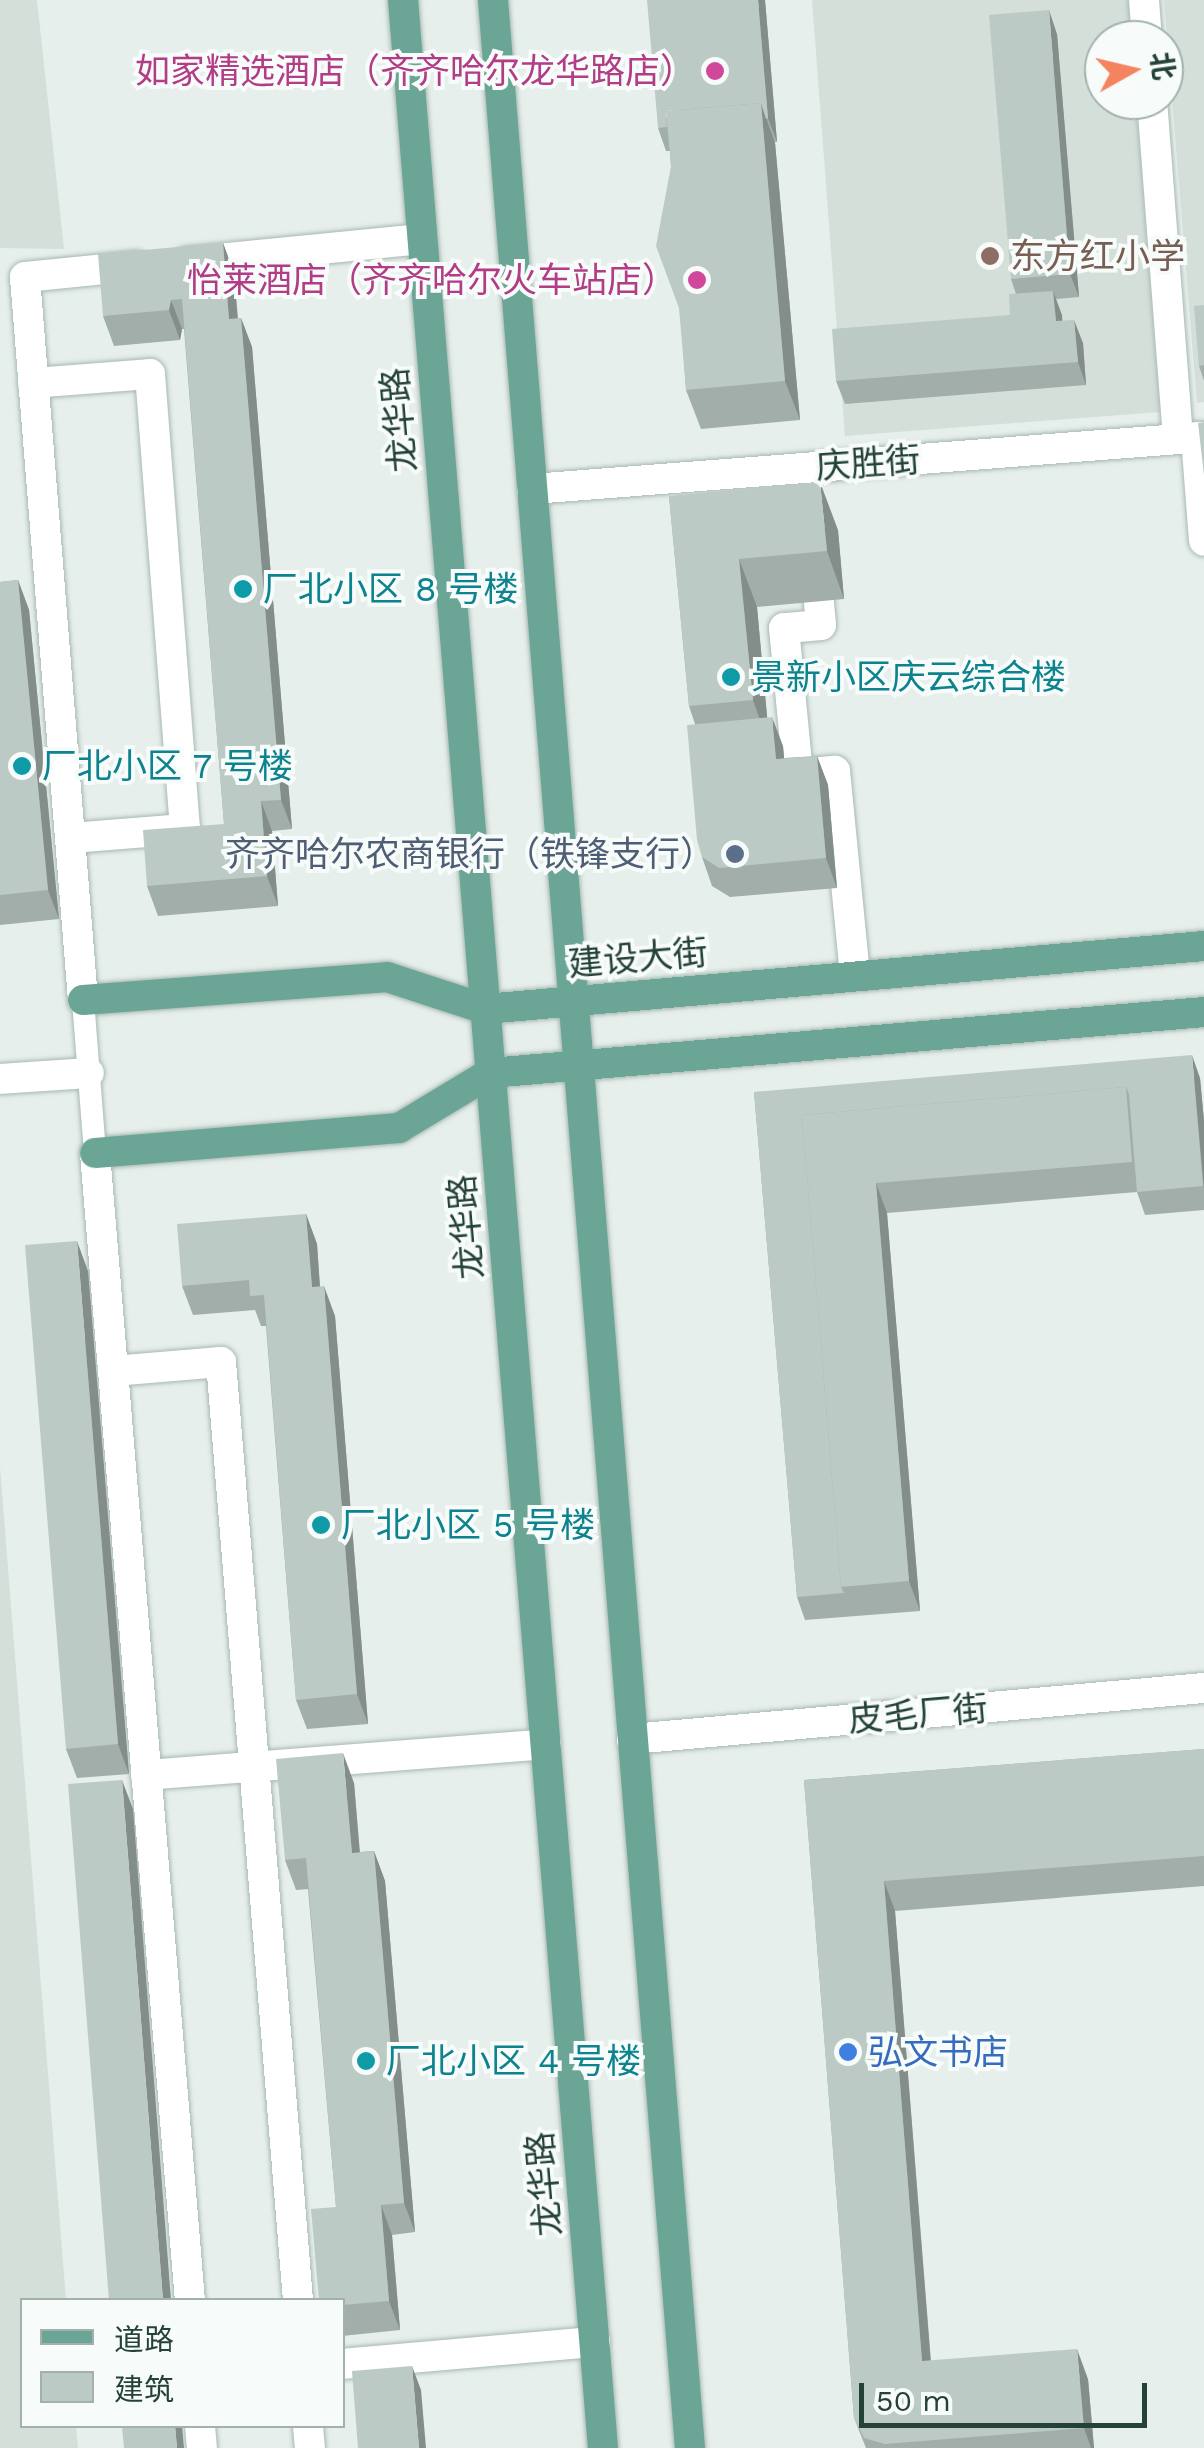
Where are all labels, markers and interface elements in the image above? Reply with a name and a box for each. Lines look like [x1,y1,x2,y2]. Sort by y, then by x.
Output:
north arrow [1084,20,1184,120]
place label: 如家精选酒店（齐齐哈尔龙华路店） [135,50,695,92]
text: 北 [1144,50,1181,82]
marker: 如家精选酒店（齐齐哈尔龙华路店） [704,60,726,82]
place label: 东方红小学 [1010,235,1185,277]
marker: 东方红小学 [979,245,1001,267]
place label: 怡莱酒店（齐齐哈尔火车站店） [187,259,677,301]
marker: 怡莱酒店（齐齐哈尔火车站店） [686,269,708,291]
street label: 龙华路 [374,366,424,474]
street label: 庆胜街 [814,438,922,488]
place label: 厂北小区 8 号楼 [263,568,518,610]
marker: 厂北小区 8 号楼 [232,578,254,600]
place label: 景新小区庆云综合楼 [751,656,1066,698]
marker: 景新小区庆云综合楼 [720,666,742,688]
place label: 厂北小区 7 号楼 [42,745,296,787]
marker: 厂北小区 7 号楼 [11,755,33,777]
place label: 齐齐哈尔农商银行（铁锋支行） [225,833,715,875]
marker: 齐齐哈尔农商银行（铁锋支行） [724,843,746,865]
street label: 建设大街 [566,931,710,985]
street label: 龙华路 [441,1173,491,1281]
place label: 厂北小区 5 号楼 [341,1504,595,1546]
marker: 厂北小区 5 号楼 [310,1514,332,1536]
street label: 皮毛厂街 [846,1687,990,1741]
place label: 弘文书店 [868,2031,1008,2073]
place label: 厂北小区 4 号楼 [386,2040,641,2082]
marker: 弘文书店 [837,2041,859,2063]
marker: 厂北小区 4 号楼 [355,2050,377,2072]
street label: 龙华路 [519,2130,569,2238]
legend [20,2298,345,2428]
text: 道路 [114,2322,174,2357]
scale bar [864,2363,1152,2425]
text: 建筑 [114,2372,174,2407]
text: 50 m [876,2383,951,2418]

